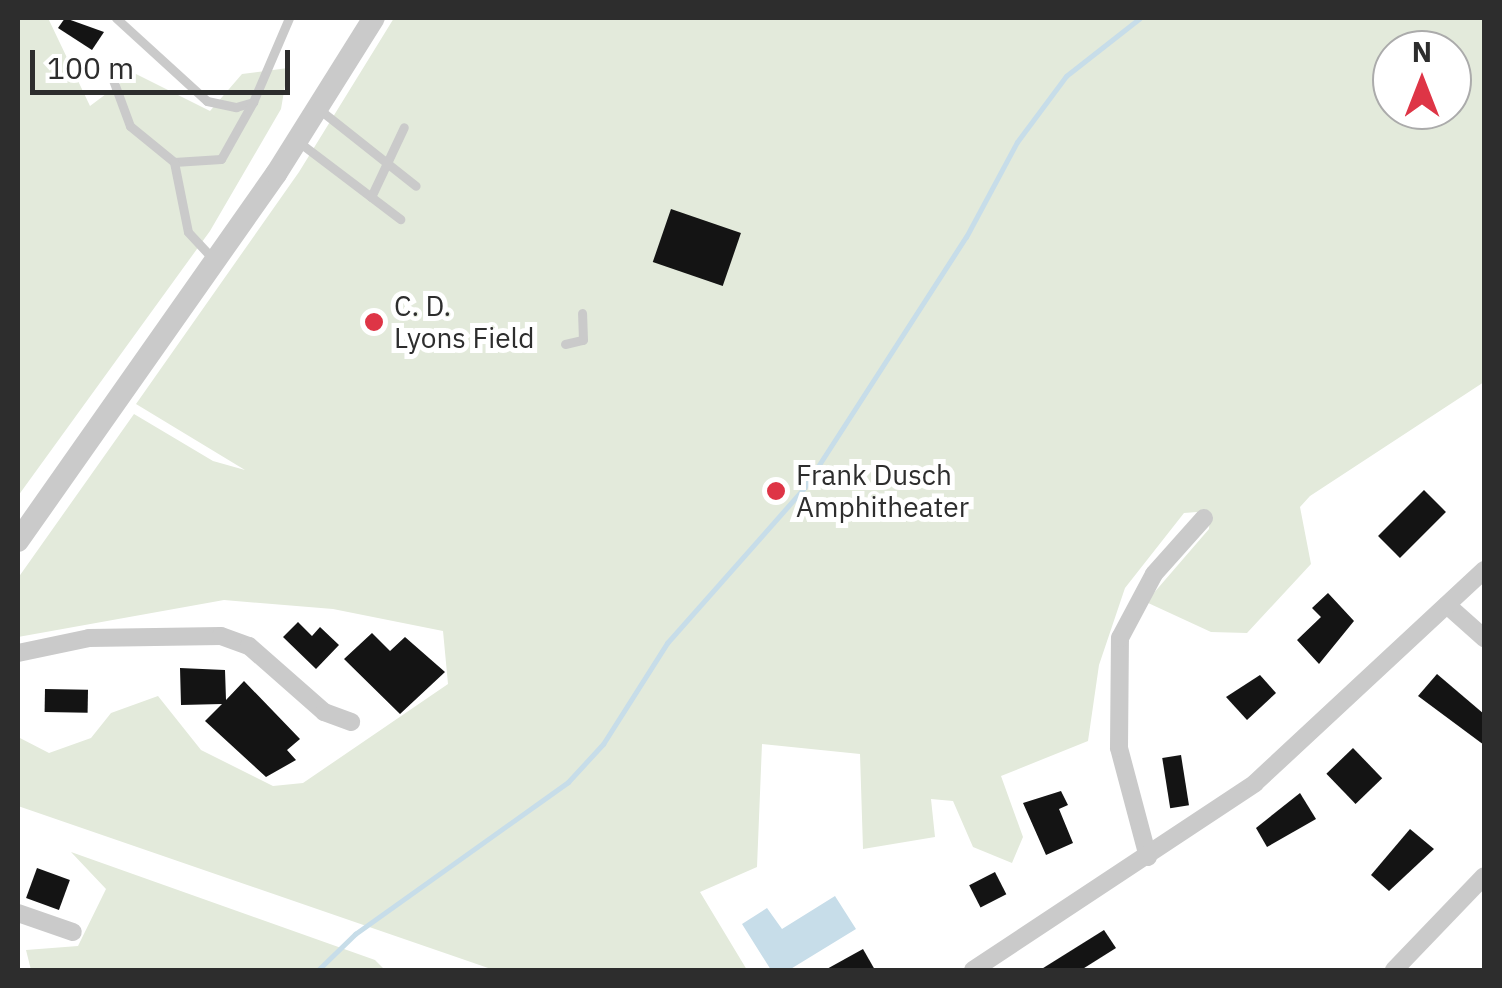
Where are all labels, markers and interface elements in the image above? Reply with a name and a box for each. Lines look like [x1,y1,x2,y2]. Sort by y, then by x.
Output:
scale bar [35,30,295,92]
north arrow [1372,30,1472,130]
text: N [1412,33,1432,70]
text: 100 m [47,48,134,87]
place label: C. D. Lyons Field [394,289,534,355]
marker: C. D. Lyons Field [363,311,385,333]
place label: Frank Dusch Amphitheater [796,458,969,524]
marker: Frank Dusch Amphitheater [765,480,787,502]

